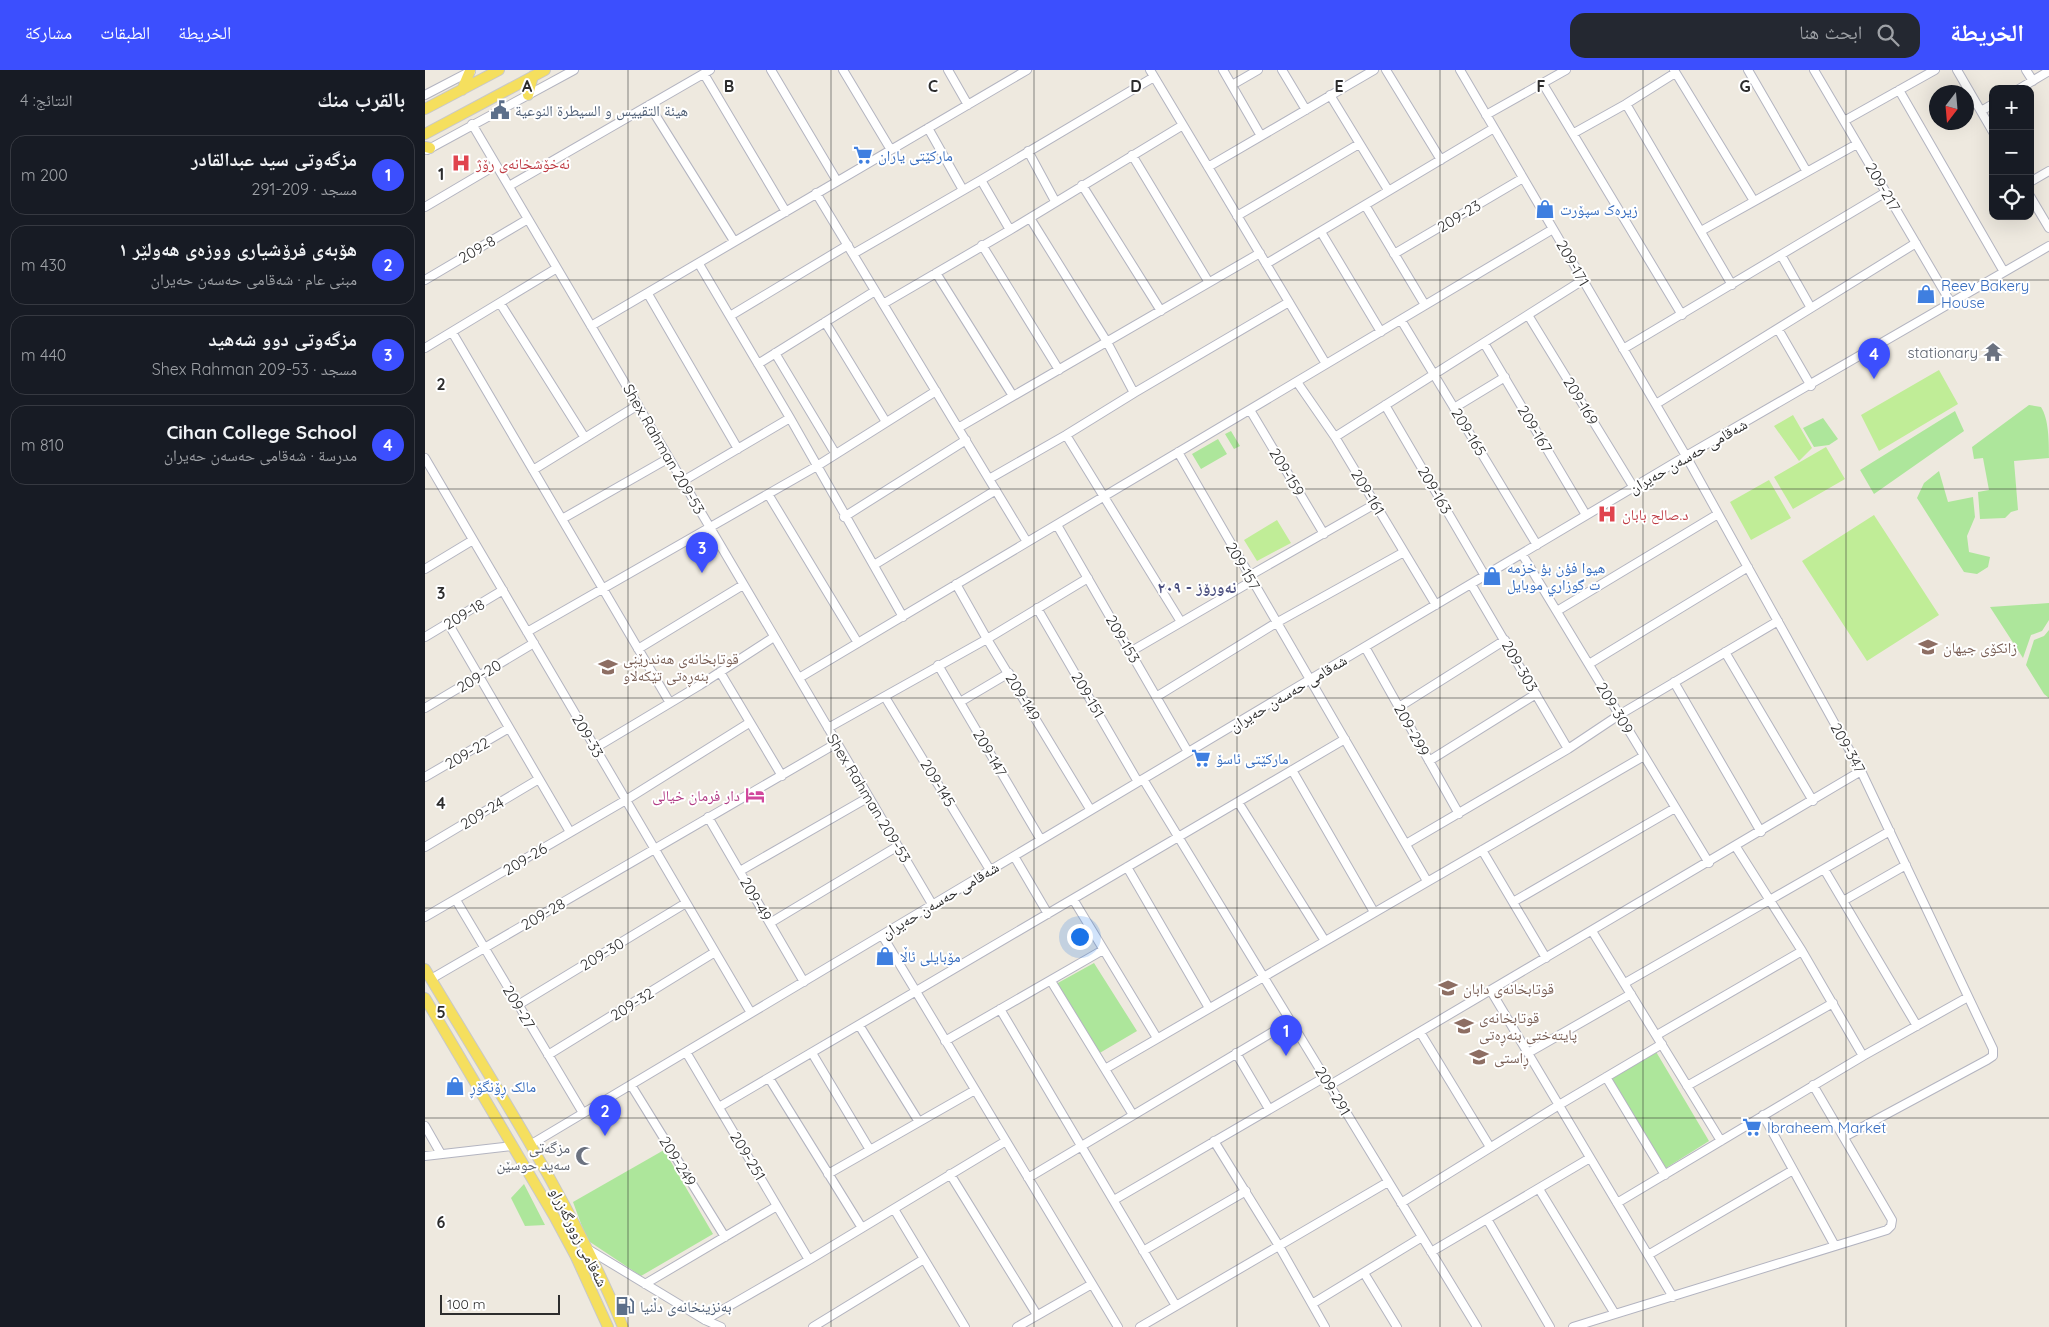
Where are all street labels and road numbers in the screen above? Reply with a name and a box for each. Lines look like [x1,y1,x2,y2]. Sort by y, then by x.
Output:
street label: 209-217 [1862,159,1905,215]
street label: 209-23 [1434,196,1484,236]
street label: 209-8 [455,231,499,267]
street label: 209-171 [1552,236,1594,290]
street label: 209-169 [1559,374,1603,428]
street label: Shex Rahman 209-53 [619,380,709,518]
street label: 209-167 [1513,402,1557,456]
street label: 209-165 [1447,405,1491,459]
street label: شەقامی حەسەن حەیران [1625,414,1751,499]
street label: 209-159 [1265,444,1309,500]
street label: 209-163 [1414,463,1456,517]
street label: 209-161 [1347,466,1389,518]
street label: 209-157 [1222,539,1264,594]
street label: 209-18 [440,594,488,634]
street label: 209-153 [1102,612,1144,667]
street label: 209-303 [1498,637,1542,695]
street label: شەقامی حەسەن حەیران [1226,650,1351,736]
street label: 209-20 [453,655,505,697]
street label: 209-151 [1067,669,1109,721]
street label: 209-149 [1001,670,1045,724]
street label: 209-309 [1592,679,1638,737]
street label: 209-299 [1390,701,1434,759]
street label: 209-33 [568,711,608,761]
street label: 209-347 [1826,720,1870,777]
street label: 209-147 [969,726,1011,780]
street label: Shex Rahman 209-53 [823,730,915,866]
street label: 209-22 [441,733,493,773]
street label: 209-145 [916,756,960,810]
street label: 209-24 [457,793,507,833]
street label: 209-26 [500,839,550,879]
street label: شەقامی حەسەن حەیران [878,857,1003,943]
street label: 209-49 [736,874,776,924]
street label: 209-28 [518,894,568,934]
street label: 209-30 [576,933,628,975]
street label: 209-27 [499,982,539,1032]
street label: 209-32 [607,983,657,1025]
street label: 209-291 [1311,1063,1355,1119]
street label: 209-251 [726,1128,770,1184]
street label: 209-249 [655,1132,701,1190]
street label: شەقامی زوورگەزراو [545,1184,612,1290]

